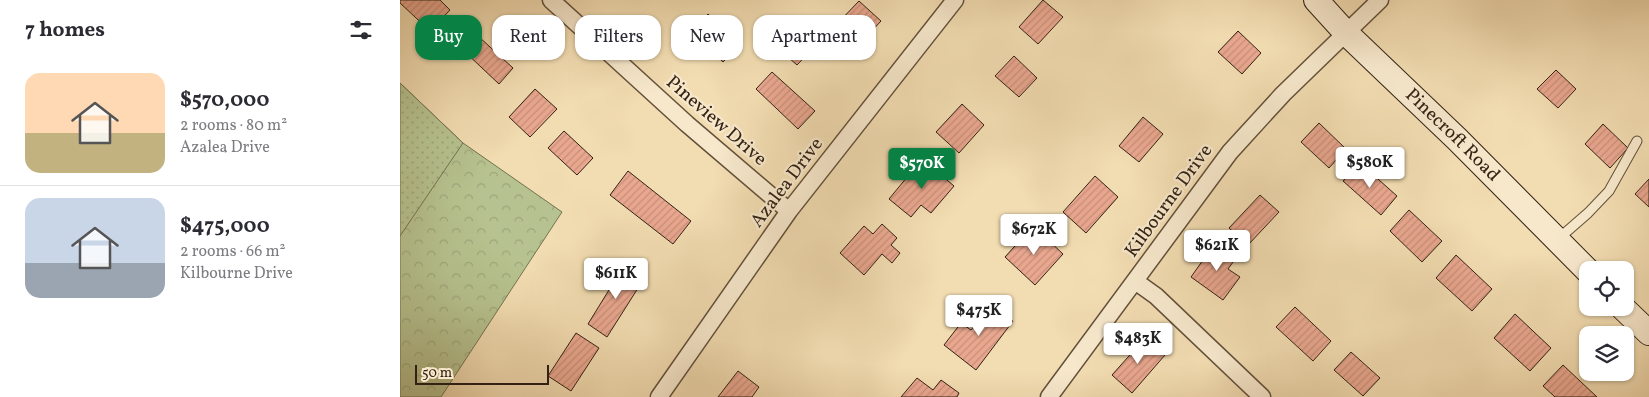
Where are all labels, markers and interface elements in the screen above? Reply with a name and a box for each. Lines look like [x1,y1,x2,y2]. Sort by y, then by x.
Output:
chip: Buy [415,15,482,60]
chip: Rent [492,15,565,60]
chip: Filters [575,15,661,60]
chip: New [671,15,743,60]
chip: Apartment [753,15,876,60]
text: 7 homes [25,16,105,45]
icon: filters [347,16,375,44]
street label: Pineview Drive [660,70,772,172]
street label: Pinecroft Road [1399,83,1505,188]
text: $570,000 [180,86,269,115]
icon: home [65,93,125,153]
text: 2 rooms · 80 m² [180,115,287,137]
street label: Azalea Drive [745,133,829,233]
text: Azalea Drive [180,137,270,159]
street label: Kilbourne Drive [1119,139,1219,263]
pin: $580K [1335,146,1405,189]
pin: $570K [887,148,957,190]
text: $580K [1347,152,1393,174]
text: $570K [899,153,945,175]
text: $475,000 [180,212,270,241]
pin: $672K [999,214,1069,256]
icon: home [65,218,125,278]
text: $672K [1011,219,1057,241]
pin: $621K [1182,230,1252,272]
text: $621K [1195,235,1239,257]
text: 2 rooms · 66 m² [180,241,286,263]
pin: $611K [581,258,651,300]
map controls [1579,261,1634,381]
button: locate [1579,261,1634,316]
text: Kilbourne Drive [180,263,293,285]
text: $611K [595,263,637,285]
pin: $475K [944,294,1014,337]
text: $475K [956,300,1002,322]
pin: $483K [1103,322,1173,365]
button: layers [1579,326,1634,381]
text: $483K [1115,328,1161,350]
scale bar [415,362,549,385]
text: 50 m [422,364,452,383]

